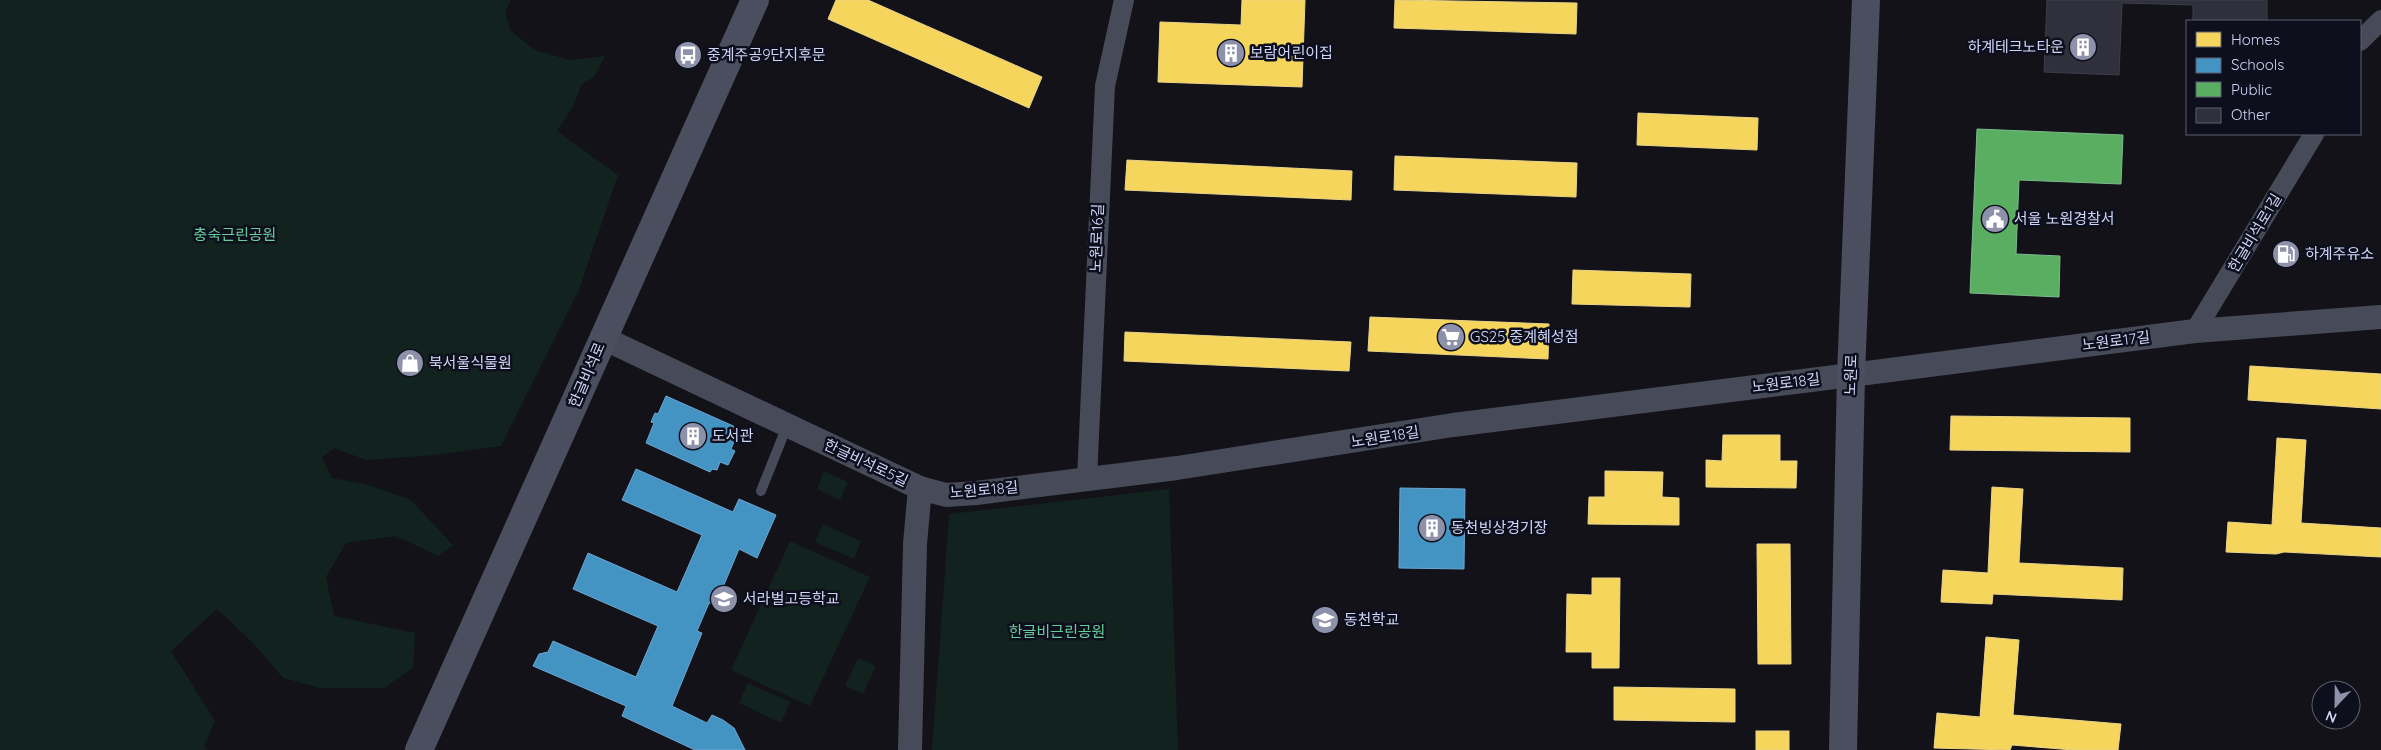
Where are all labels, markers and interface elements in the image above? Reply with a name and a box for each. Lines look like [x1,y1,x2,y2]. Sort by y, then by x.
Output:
legend [2186,20,2361,135]
text: Homes [2231,30,2280,49]
building icon: 하계테크노타운 [2068,32,2098,62]
place label: 하계테크노타운 [1967,37,2064,56]
building icon: 보람어린이집 [1216,38,1246,68]
bus stop icon: 중계주공9단지후문 [673,40,703,70]
place label: 보람어린이집 [1250,43,1333,62]
place label: 중계주공9단지후문 [707,45,826,64]
text: Schools [2231,55,2284,74]
text: Public [2231,80,2272,99]
text: Other [2231,105,2271,124]
street label: 한글비석로1길 [2224,190,2285,276]
street label: 노원로16길 [1086,203,1107,273]
public building icon: 서울 노원경찰서 [1980,204,2010,234]
place label: 서울 노원경찰서 [2014,209,2115,228]
park label: 충숙근린공원 [194,225,276,244]
fuel station icon: 하계주유소 [2271,239,2301,269]
place label: 하계주유소 [2305,244,2374,263]
supermarket icon: GS25 중계혜성점 [1436,322,1466,352]
place label: GS25 중계혜성점 [1470,327,1578,346]
street label: 노원로17길 [2081,327,2151,354]
street label: 한글비석로 [564,339,609,410]
shop icon: 북서울식물원 [395,348,425,378]
place label: 북서울식물원 [429,353,512,372]
street label: 노원로 [1840,354,1861,396]
street label: 노원로18길 [1751,369,1821,396]
building icon: 도서관 [678,421,708,451]
street label: 노원로18길 [1349,422,1420,451]
place label: 도서관 [712,426,754,445]
street label: 한글비석로5길 [821,435,911,490]
street label: 노원로18길 [949,477,1019,502]
building icon: 동천빙상경기장 [1417,513,1447,543]
place label: 동천빙상경기장 [1451,518,1548,537]
school or university icon: 서라벌고등학교 [709,584,739,614]
place label: 서라벌고등학교 [743,589,840,608]
school or university icon: 동천학교 [1310,605,1340,635]
place label: 동천학교 [1344,610,1399,629]
park label: 한글비근린공원 [1009,622,1105,641]
north arrow [2311,680,2361,730]
text: N [2323,707,2339,727]

